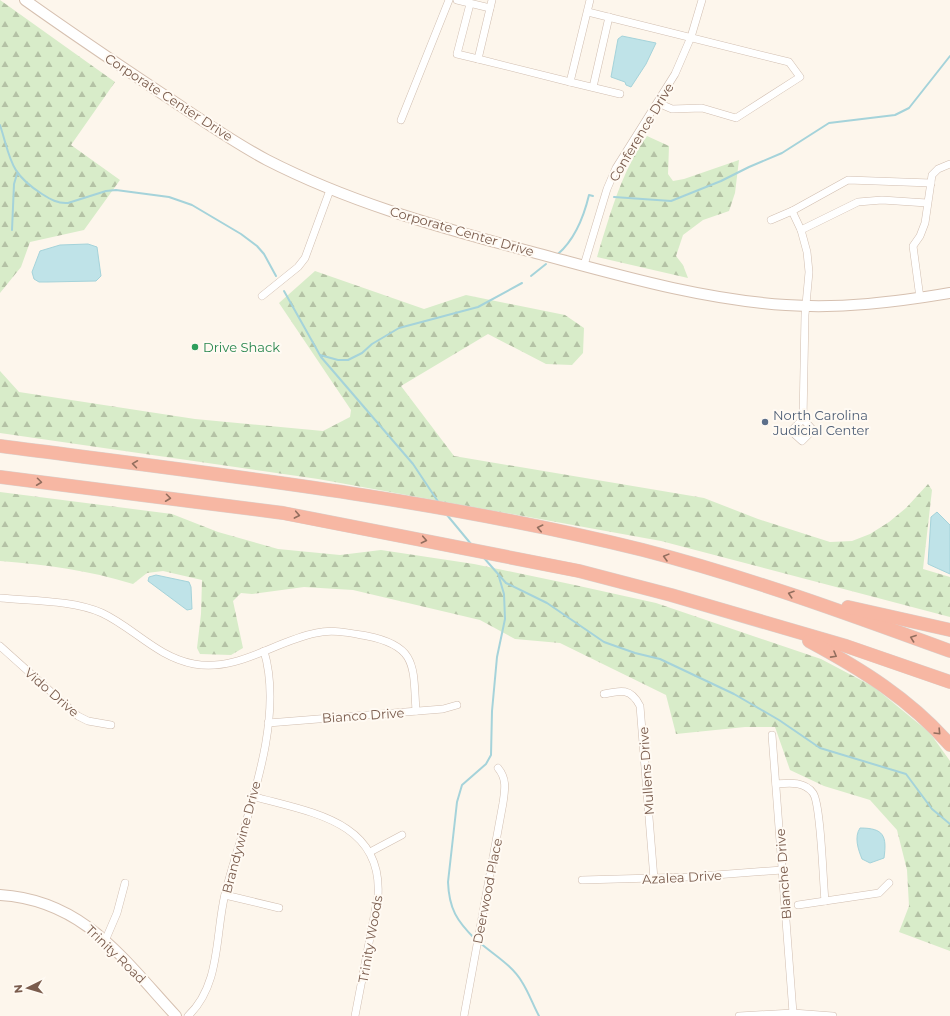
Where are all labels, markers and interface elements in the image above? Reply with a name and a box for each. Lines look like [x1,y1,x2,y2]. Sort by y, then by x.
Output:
street label: Corporate Center Drive [102,50,236,144]
street label: Conference Drive [605,80,677,184]
street label: Corporate Center Drive [388,203,536,259]
place label: Drive Shack [203,339,280,355]
marker: Drive Shack [190,342,200,352]
place label: North Carolina Judicial Center [772,407,870,438]
marker: North Carolina Judicial Center [760,417,770,427]
one-way arrow [132,460,138,469]
one-way arrow [36,478,42,487]
one-way arrow [165,493,171,502]
one-way arrow [293,511,300,519]
one-way arrow [537,524,543,532]
one-way arrow [421,535,427,543]
one-way arrow [663,553,670,562]
one-way arrow [788,590,795,599]
one-way arrow [910,634,917,642]
one-way arrow [830,650,837,657]
street label: Vido Drive [22,664,83,720]
street label: Bianco Drive [321,704,405,726]
street label: Mullens Drive [635,726,657,816]
one-way arrow [933,727,941,735]
street label: Brandywine Drive [218,779,264,895]
street label: Blanche Drive [772,828,794,920]
street label: Deerwood Place [469,837,505,945]
street label: Azalea Drive [642,867,722,887]
street label: Trinity Woods [354,894,386,984]
street label: Trinity Road [83,921,149,987]
north arrow [8,968,48,1008]
text: N [11,984,25,994]

